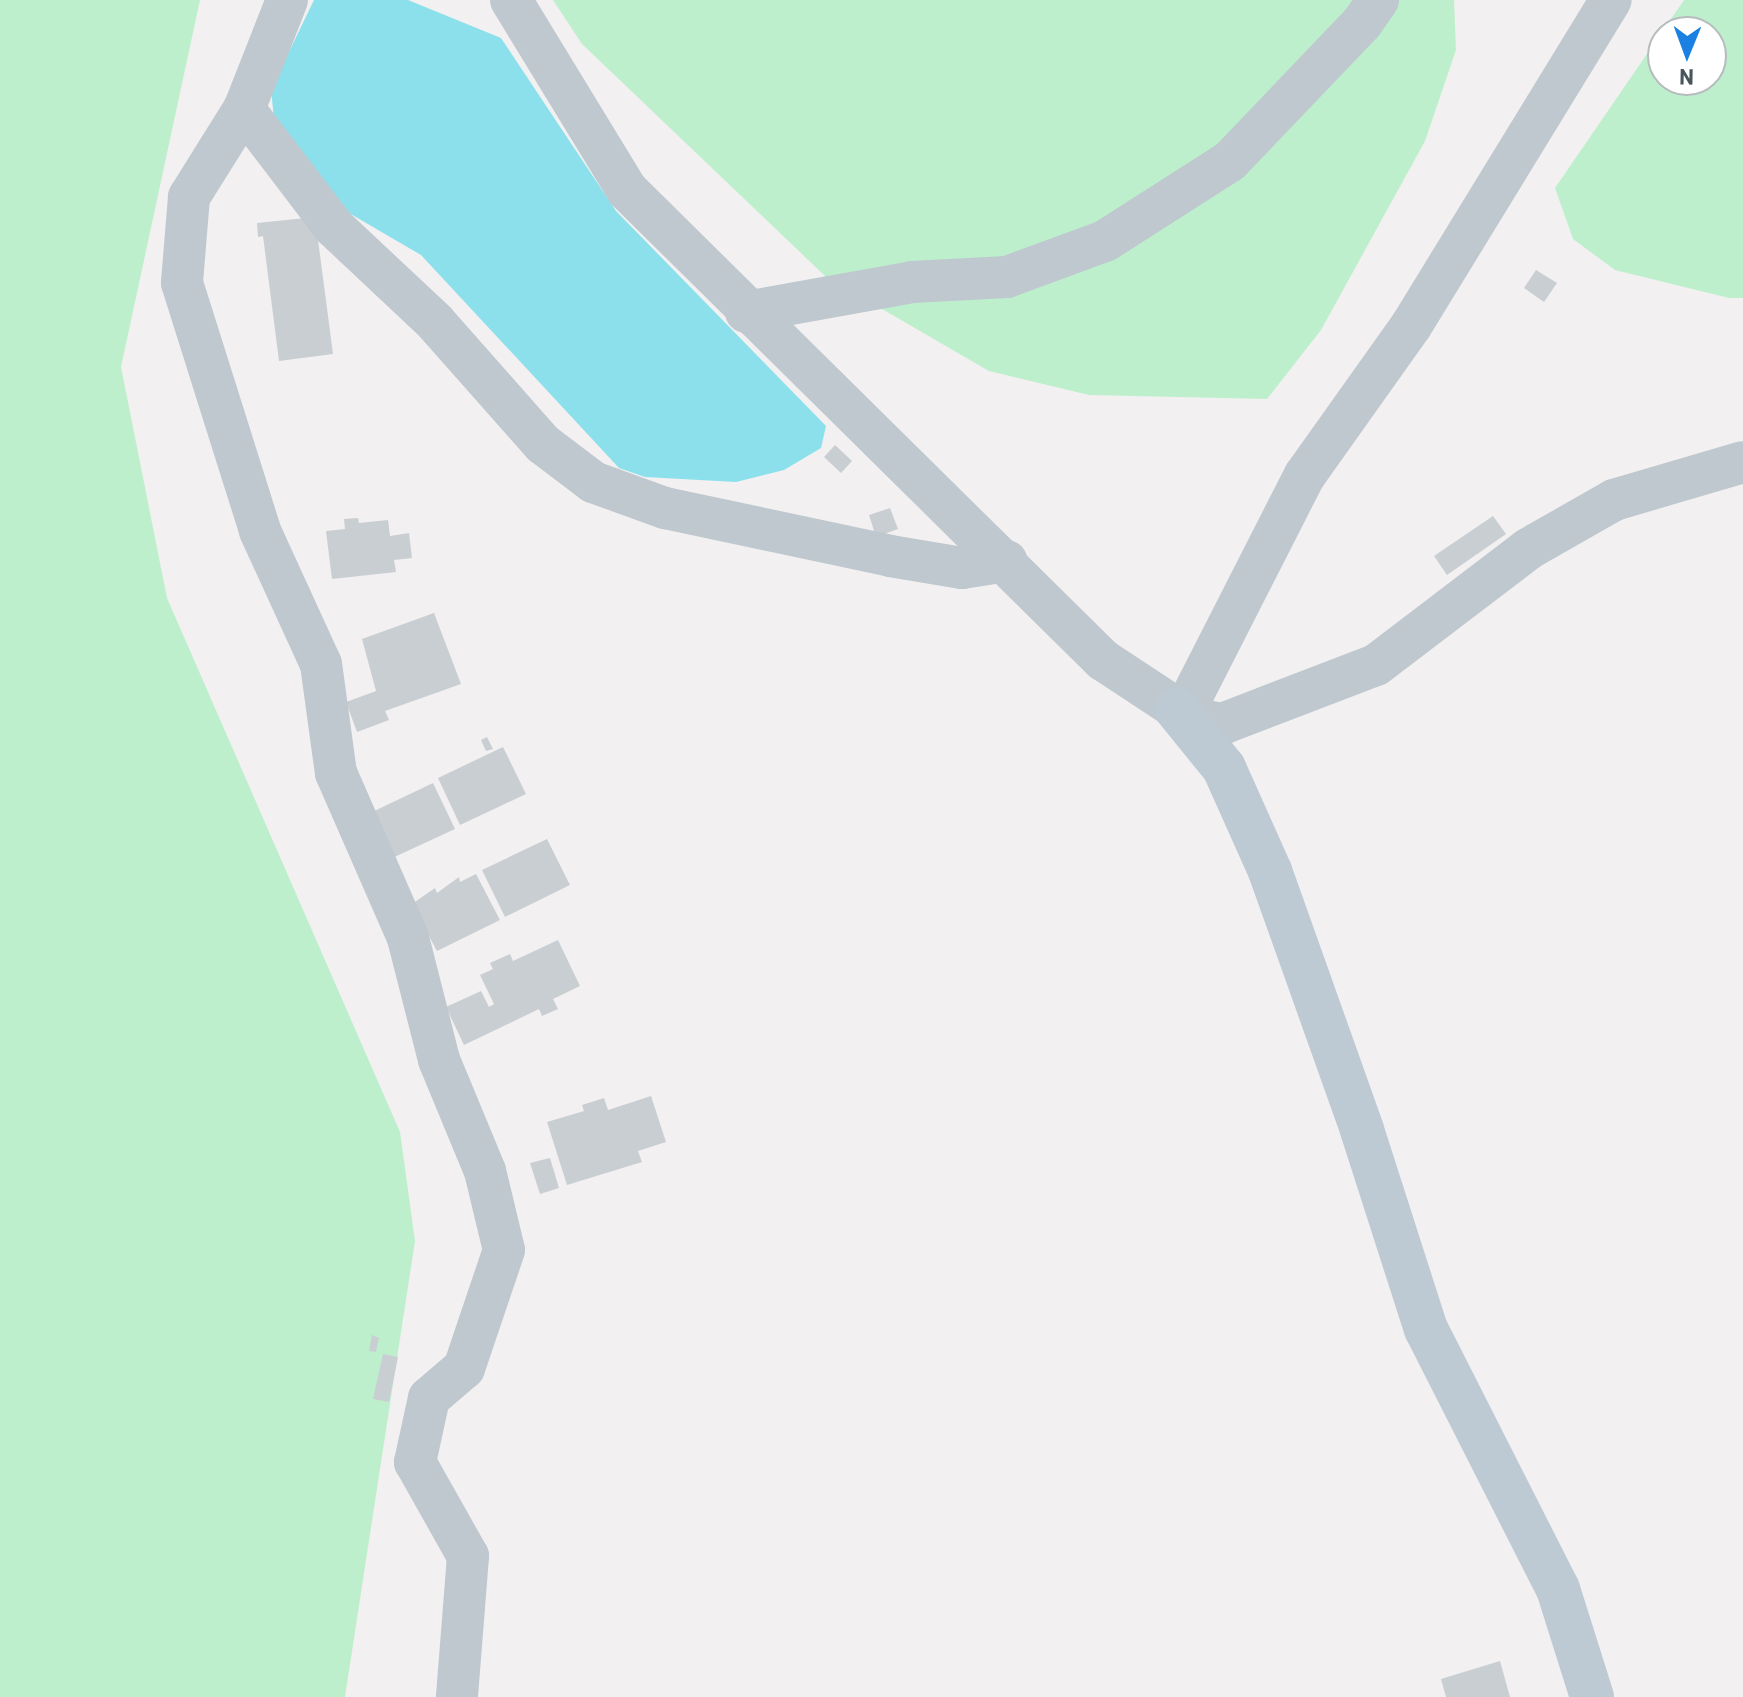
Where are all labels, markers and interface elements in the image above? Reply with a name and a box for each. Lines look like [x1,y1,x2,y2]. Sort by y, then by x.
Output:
north arrow [1647,16,1727,96]
text: N [1679,65,1694,91]

